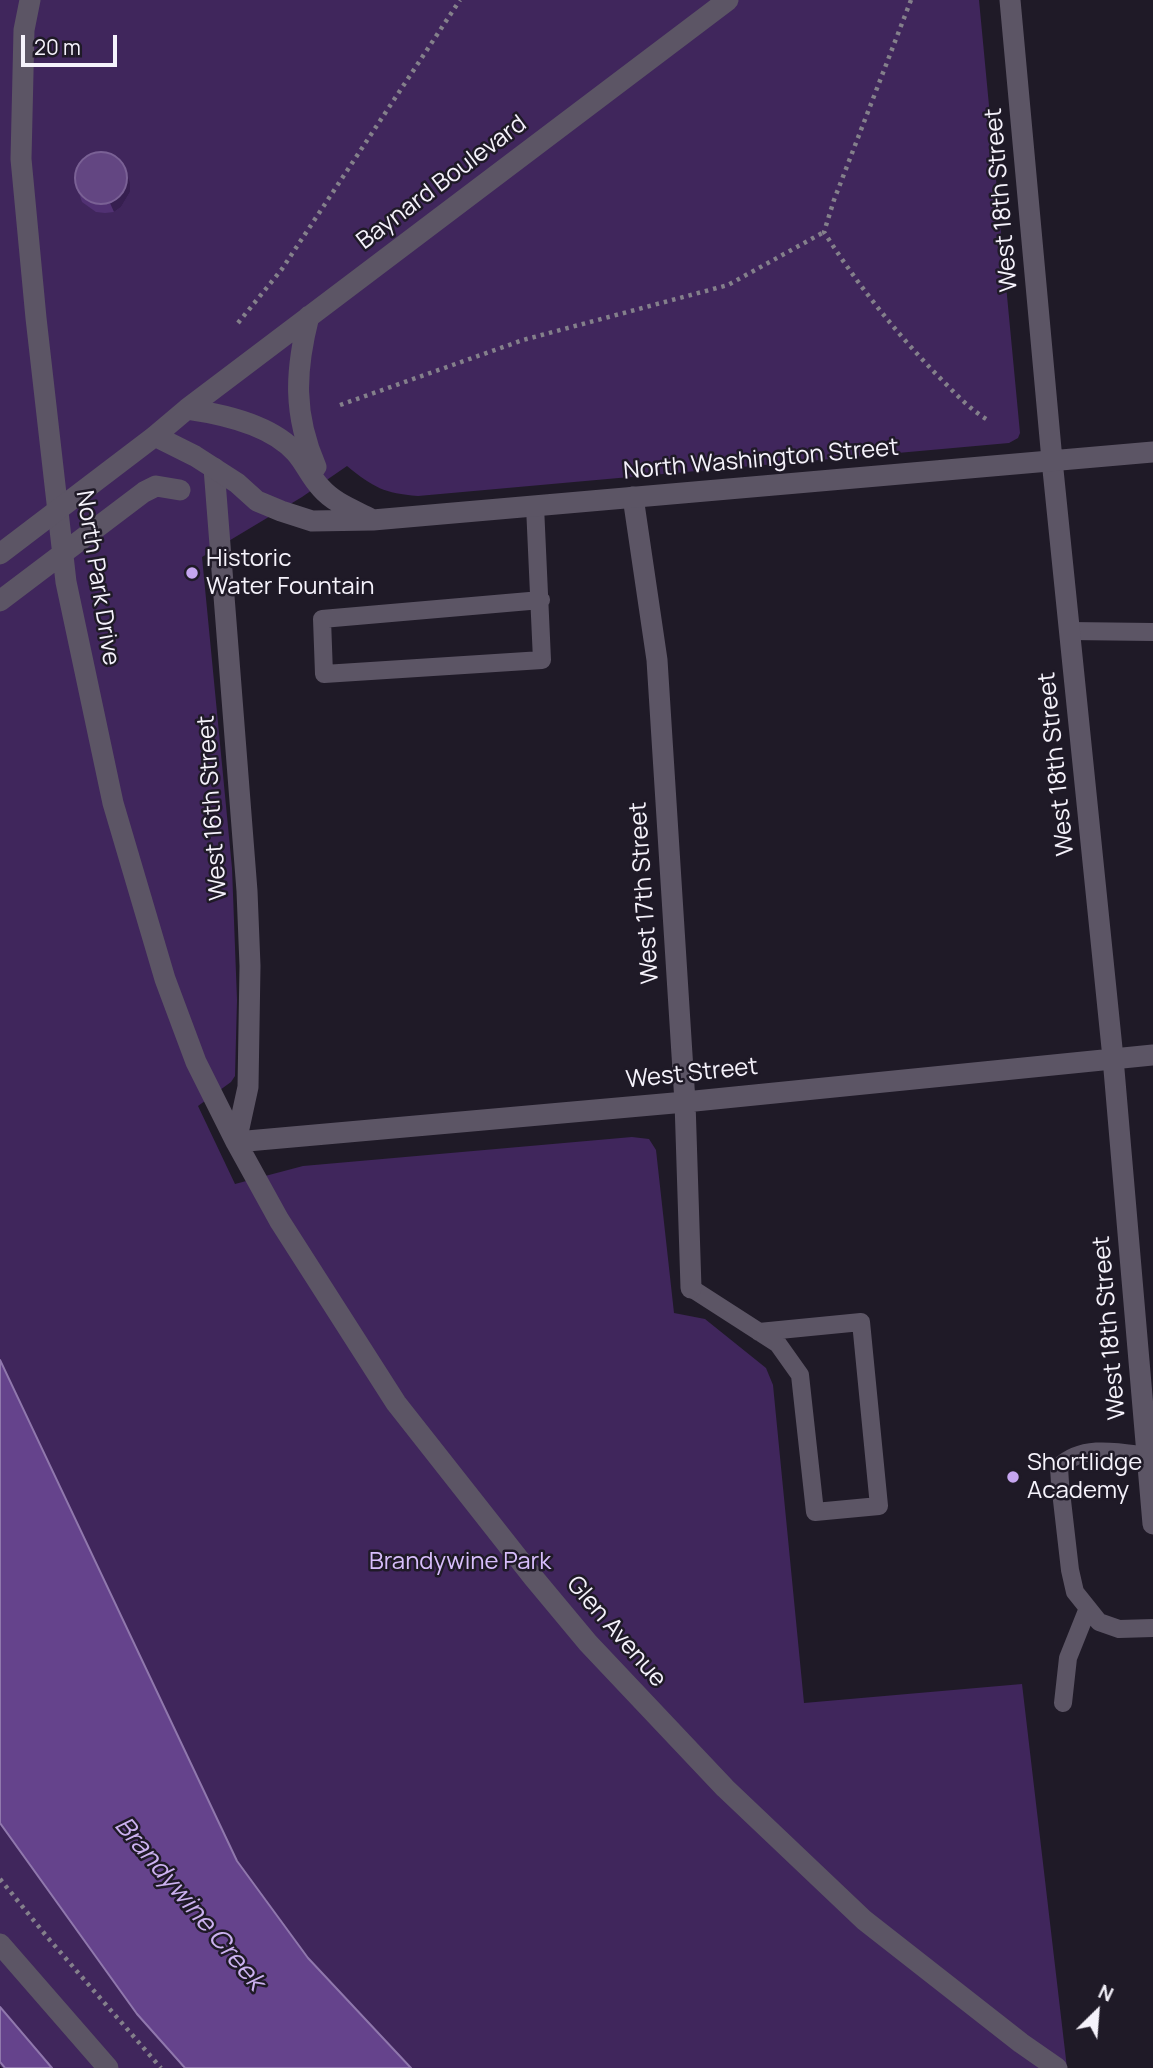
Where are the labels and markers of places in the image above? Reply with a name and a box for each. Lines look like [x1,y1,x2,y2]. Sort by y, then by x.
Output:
place label: Historic Water Fountain [206,545,375,601]
marker: Historic Water Fountain [184,565,200,581]
place label: Shortlidge Academy [1027,1449,1142,1505]
marker: Shortlidge Academy [1005,1469,1021,1485]

